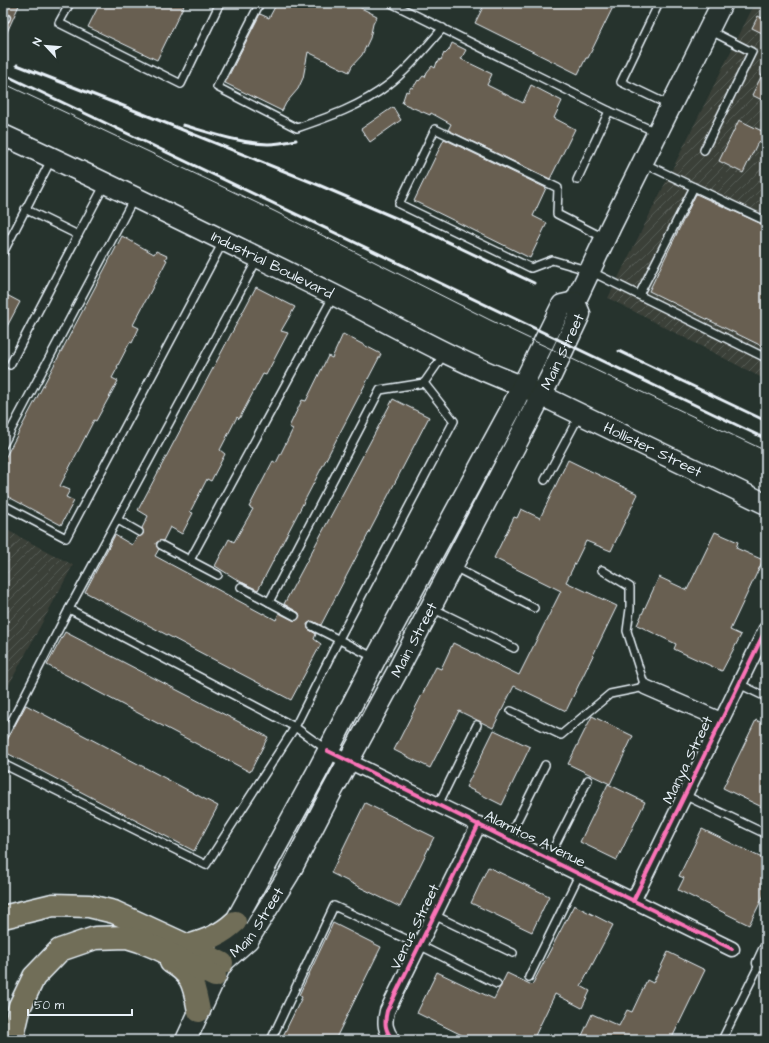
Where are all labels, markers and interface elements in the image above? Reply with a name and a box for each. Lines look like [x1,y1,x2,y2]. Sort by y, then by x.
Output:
north arrow [26,26,66,66]
text: N [29,35,46,48]
street label: Industrial Boulevard [208,226,337,304]
street label: Main Street [535,310,589,393]
street label: Hollister Street [600,417,706,482]
street label: Main Street [386,598,442,681]
street label: Manya Street [658,712,719,808]
street label: Alamitos Avenue [481,805,589,873]
street label: Verus Street [385,880,445,974]
street label: Main Street [225,883,289,962]
scale bar [28,991,132,1017]
text: 50 m [34,997,65,1014]

